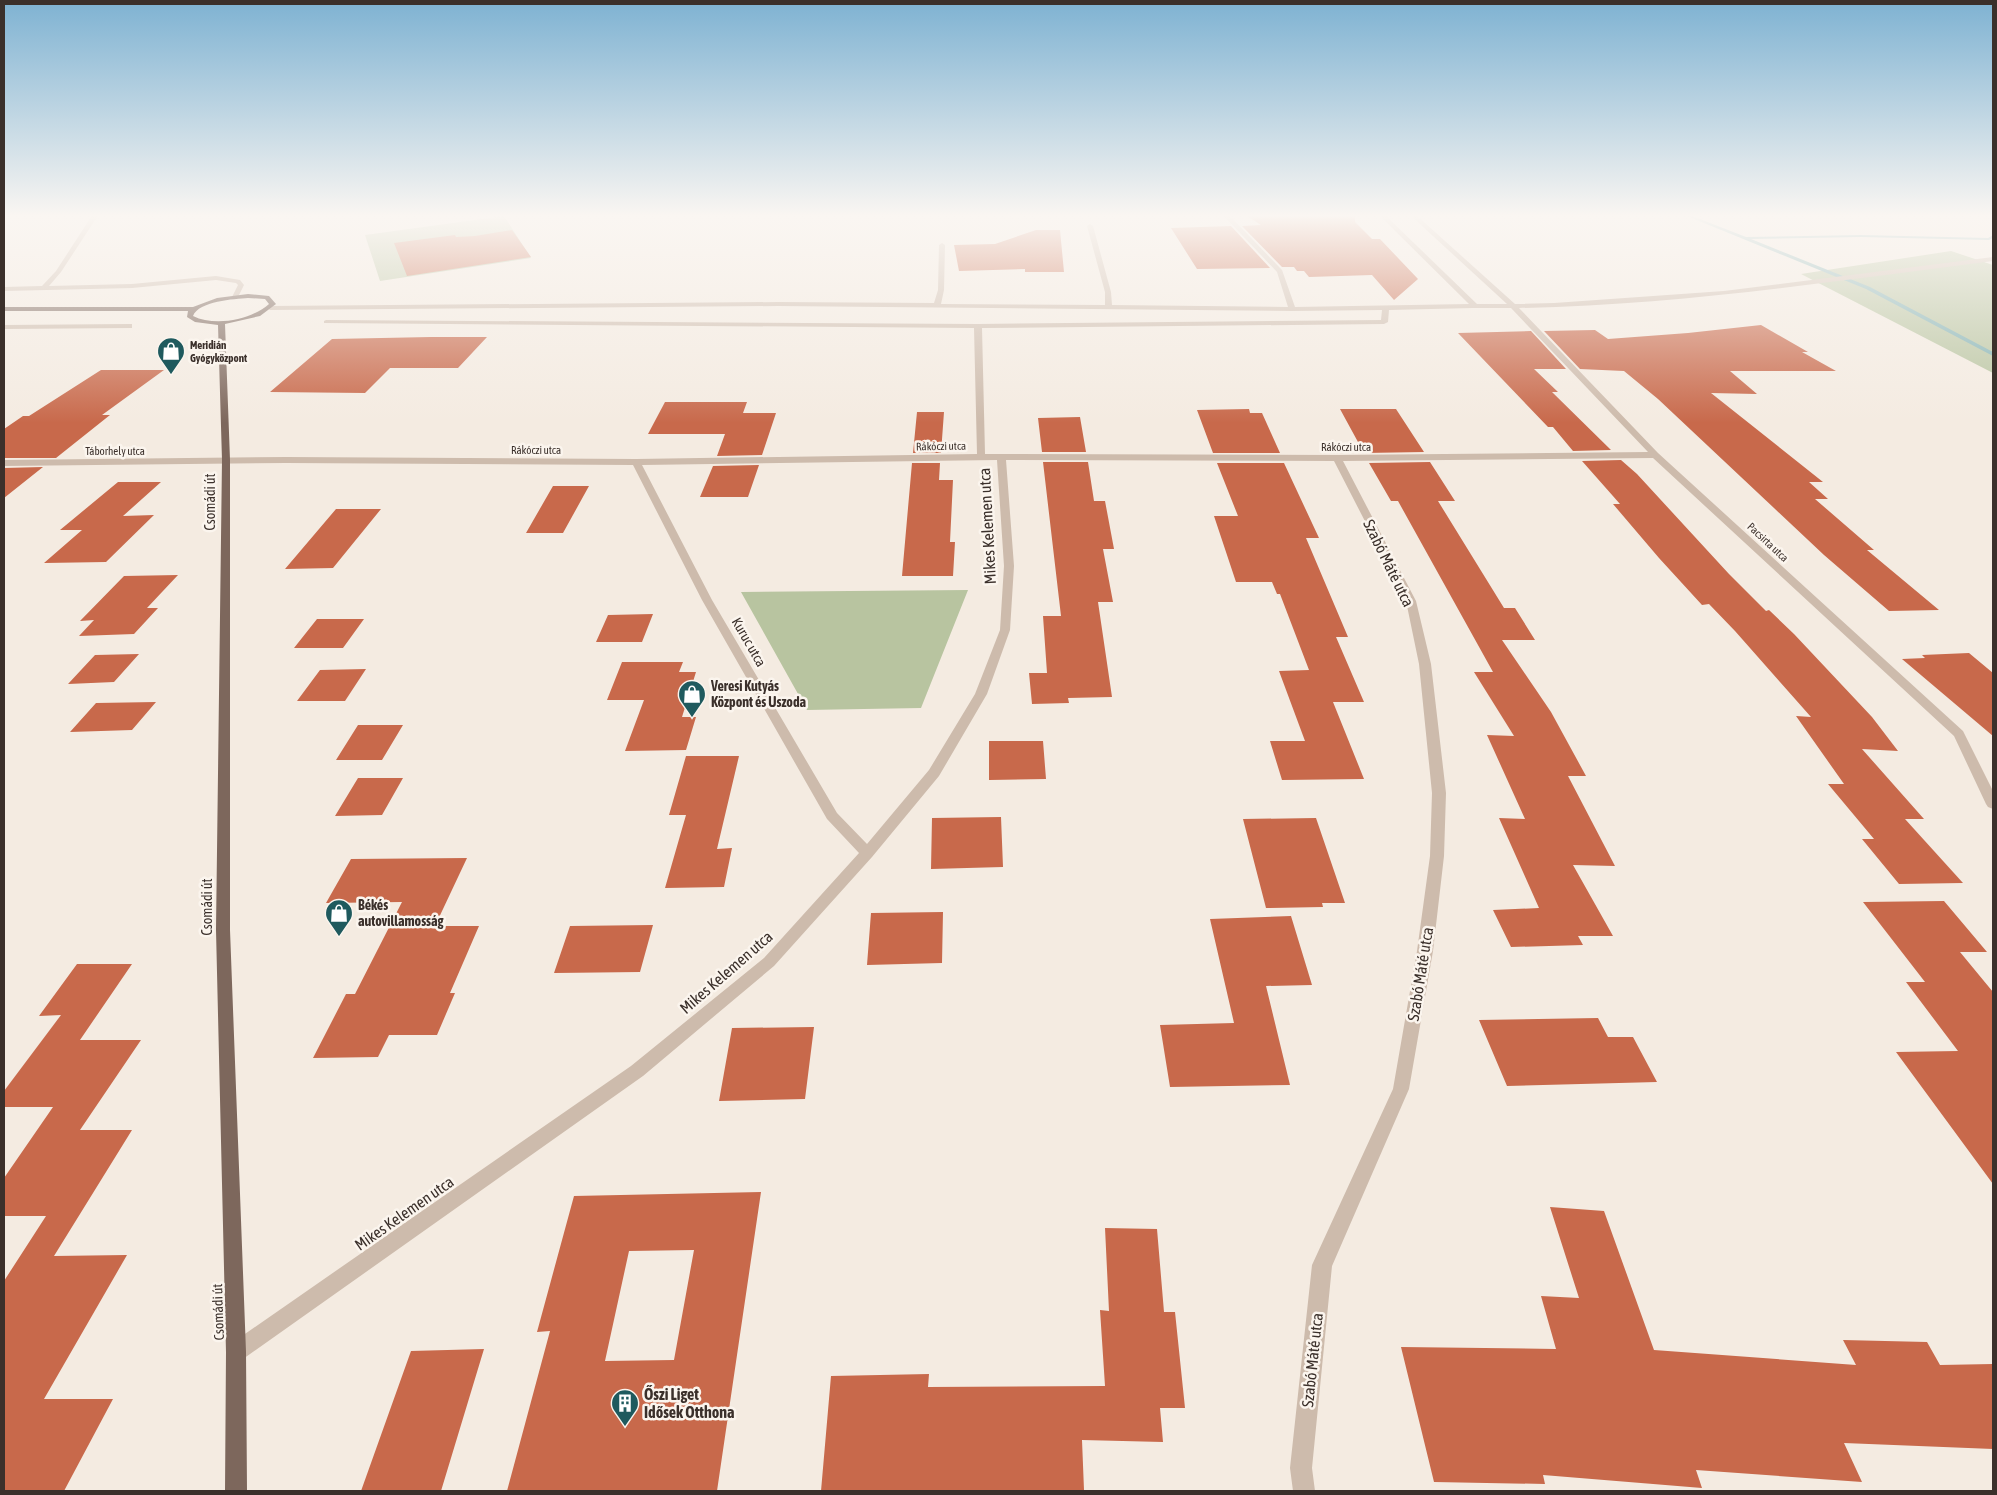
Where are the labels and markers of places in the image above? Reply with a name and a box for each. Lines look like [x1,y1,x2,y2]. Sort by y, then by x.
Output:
shop icon: Meridián Gyógyközpont [156,336,186,375]
place label: Meridián Gyógyközpont [190,339,248,364]
place label: Veresi Kutyás Központ és Uszoda [710,678,807,710]
shop icon: Veresi Kutyás Központ és Uszoda [677,679,707,718]
place label: Békés autovillamosság [358,897,445,929]
shop icon: Békés autovillamosság [324,898,354,937]
place label: Őszi Liget Idősek Otthona [644,1385,734,1421]
building icon: Őszi Liget Idősek Otthona [610,1388,640,1427]

